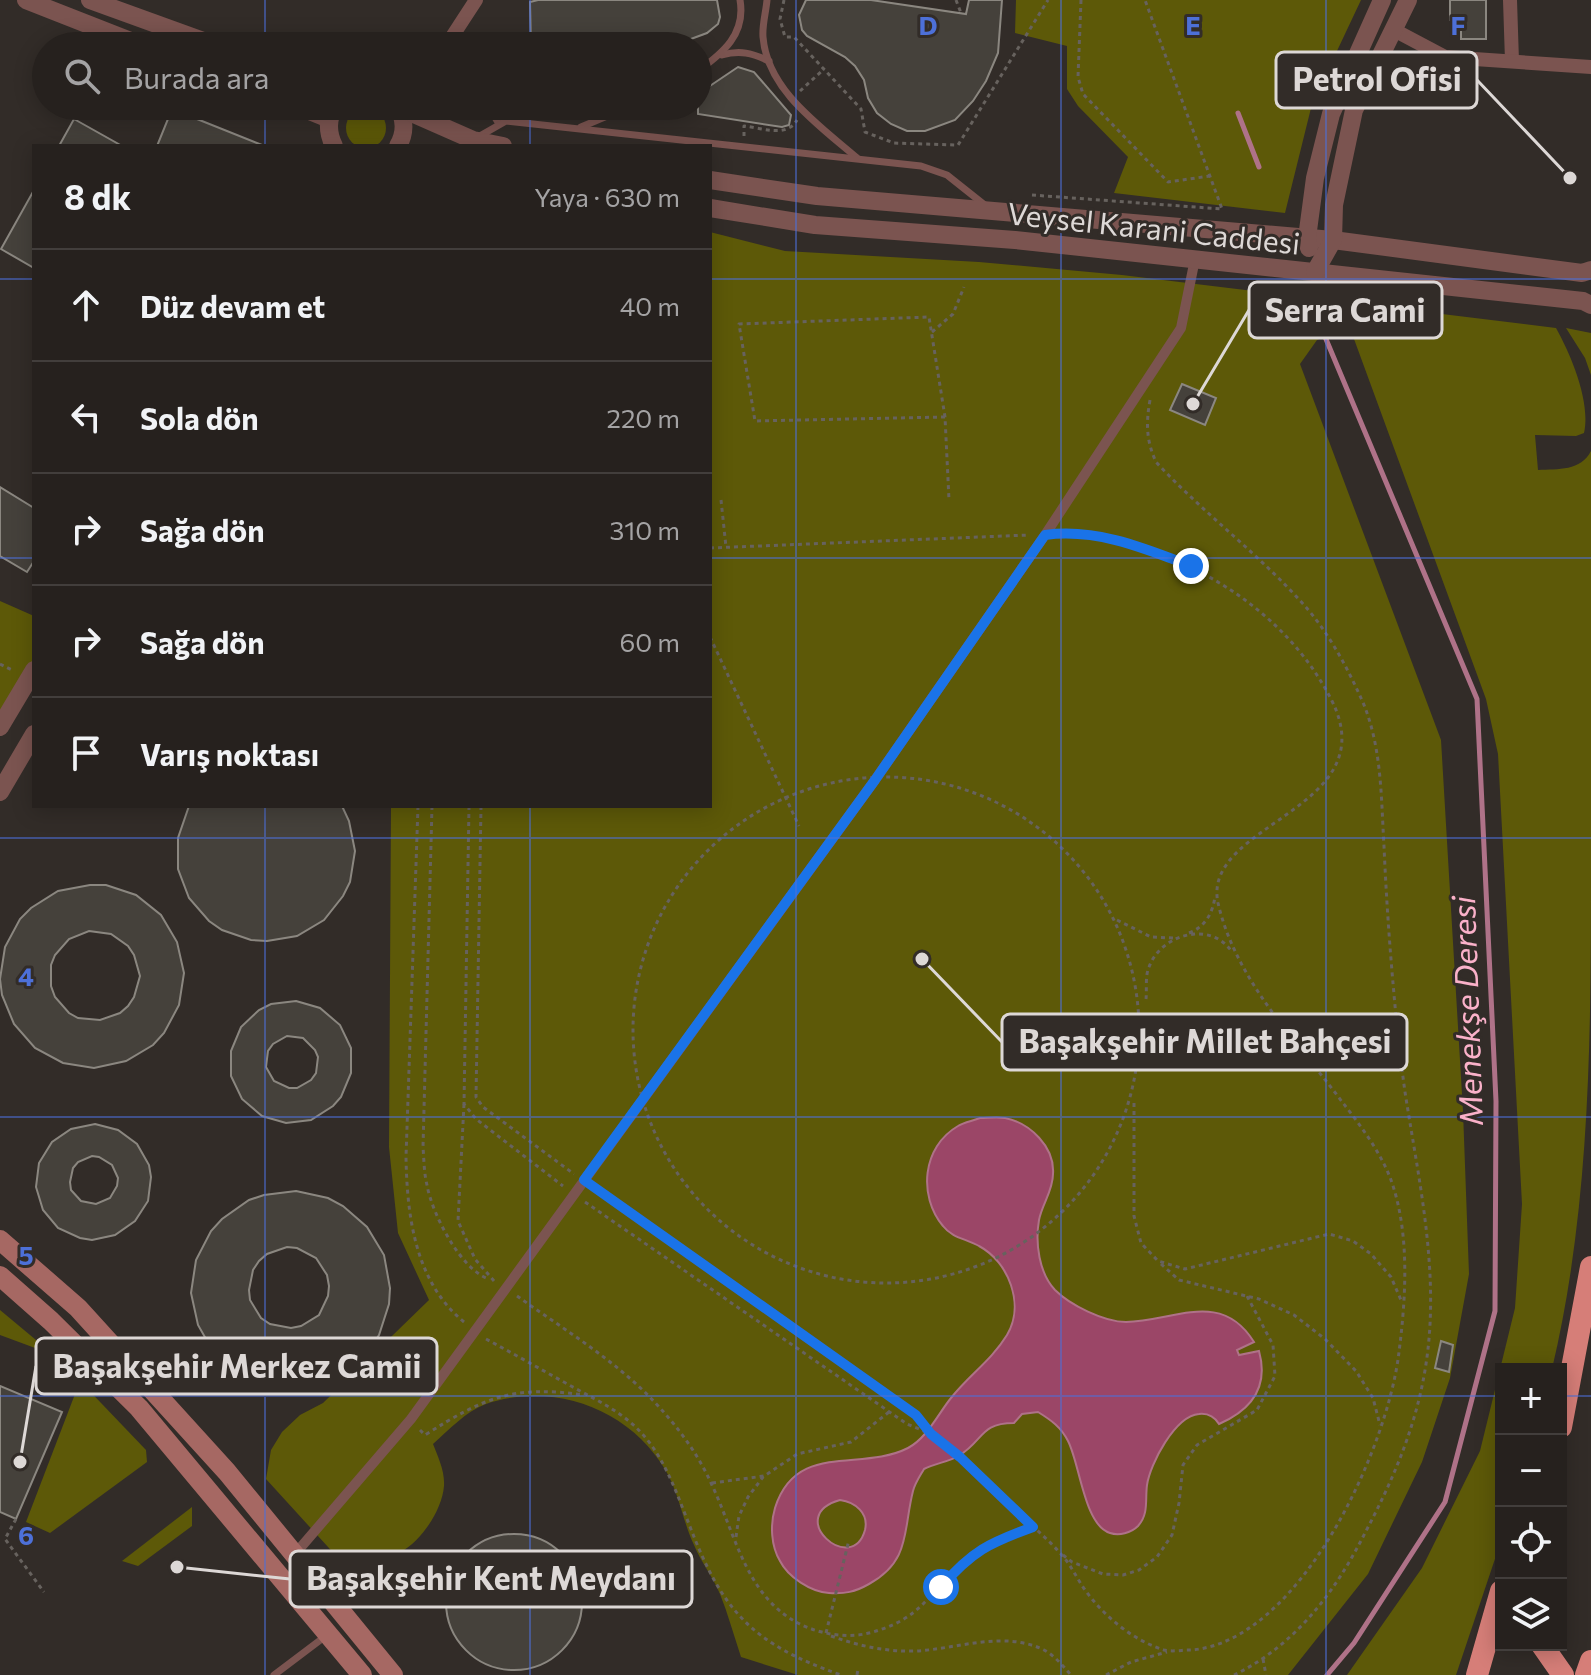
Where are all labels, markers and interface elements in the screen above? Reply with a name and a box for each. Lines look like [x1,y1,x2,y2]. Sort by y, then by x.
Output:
text: D [918,9,938,40]
text: E [1185,9,1201,40]
text: F [1450,9,1466,40]
search box [32,32,712,120]
callout: Petrol Ofisi [1276,52,1477,108]
icon: search [60,54,104,98]
text: Burada ara [124,58,269,95]
text: Petrol Ofisi [1292,58,1462,98]
text: 8 dk [64,175,131,217]
text: Yaya · 630 m [534,181,680,212]
street label: Veysel Karani Caddesi [1006,193,1302,261]
callout: Serra Cami [1249,282,1442,338]
icon: ahead [64,283,108,327]
text: Düz devam et [140,287,325,324]
text: Serra Cami [1265,289,1425,329]
text: 40 m [620,290,680,321]
icon: left [64,395,108,439]
text: Sola dön [140,399,259,436]
text: 220 m [607,402,680,433]
icon: right [64,507,108,551]
text: Sağa dön [140,511,265,548]
text: 310 m [609,514,680,545]
route end [1173,548,1209,584]
icon: right [64,619,108,663]
text: Sağa dön [140,623,265,660]
text: 60 m [620,626,680,657]
icon: arrive [64,731,108,775]
text: Varış noktası [140,735,319,772]
water label: Menekşe Deresi [1442,894,1490,1127]
text: 4 [18,960,34,991]
callout: Başakşehir Millet Bahçesi [1002,1014,1407,1070]
text: Başakşehir Millet Bahçesi [1019,1020,1391,1060]
text: 5 [18,1239,34,1270]
callout: Başakşehir Merkez Camii [36,1338,437,1394]
text: Başakşehir Merkez Camii [53,1345,421,1385]
map controls [1495,1363,1567,1651]
button: + [1495,1363,1567,1435]
button: − [1495,1435,1567,1507]
button: locate [1495,1507,1567,1579]
text: 6 [18,1519,34,1550]
callout: Başakşehir Kent Meydanı [290,1551,692,1607]
text: Başakşehir Kent Meydanı [306,1557,676,1597]
route start [923,1569,959,1605]
button: layers [1495,1579,1567,1651]

